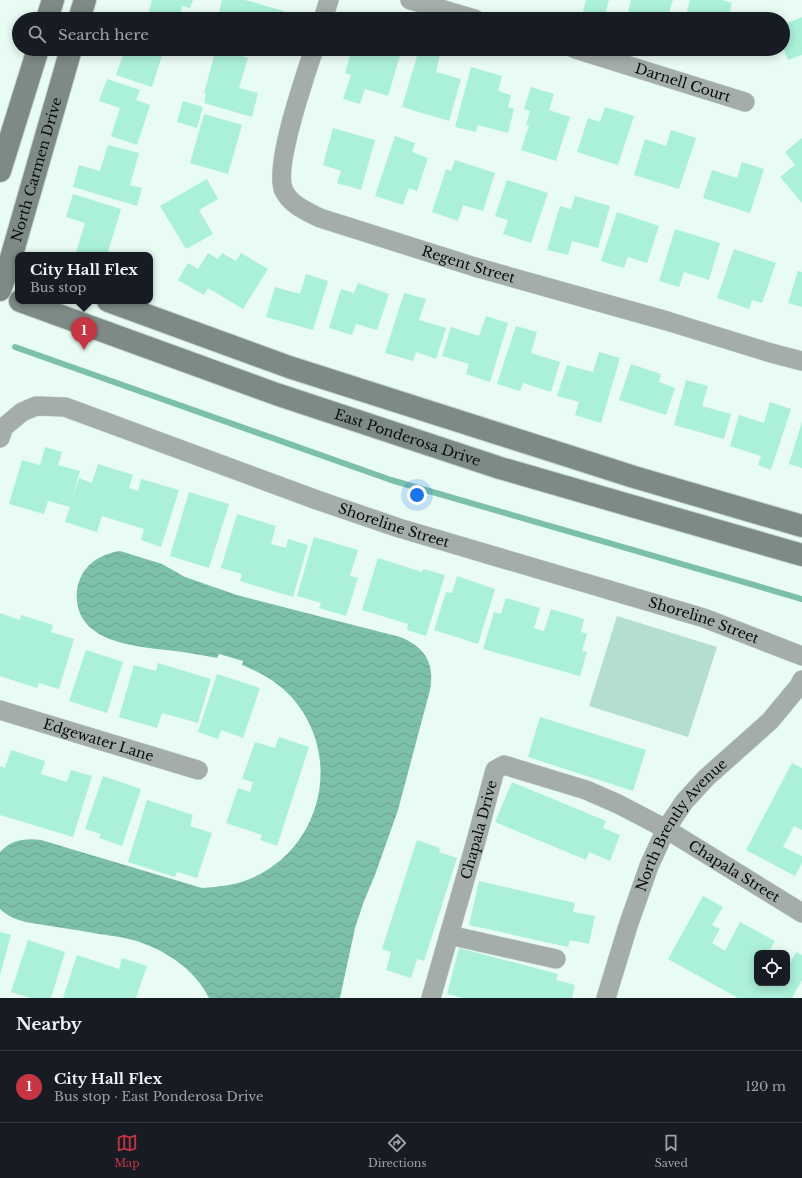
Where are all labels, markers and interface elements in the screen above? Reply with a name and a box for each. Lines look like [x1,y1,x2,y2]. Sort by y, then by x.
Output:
search box [12,12,790,56]
icon: search [26,23,48,45]
text: Search here [58,25,149,44]
street label: Darnell Court [633,59,734,106]
street label: North Carmen Drive [7,95,66,244]
street label: Regent Street [420,242,518,287]
popup [15,252,153,304]
text: City Hall Flex [30,260,138,279]
text: Bus stop [30,279,86,296]
pin: 1 [71,317,97,350]
street label: East Ponderosa Drive [332,405,483,470]
your location [407,485,427,505]
street label: Shoreline Street [336,499,452,552]
street label: Shoreline Street [646,593,762,648]
street label: Edgewater Lane [41,715,156,765]
street label: North Brently Avenue [632,755,731,894]
street label: Chapala Drive [456,778,501,881]
street label: Chapala Street [685,836,784,907]
map controls [754,950,790,986]
button: locate [754,950,790,986]
text: Nearby [16,1014,82,1035]
text: City Hall Flex [54,1069,162,1088]
text: 1 [26,1078,32,1095]
text: 120 m [745,1078,786,1095]
text: Bus stop · East Ponderosa Drive [54,1088,263,1105]
tab: Map [114,1132,140,1170]
tab: Directions [368,1132,426,1170]
tab: Saved [655,1132,688,1170]

